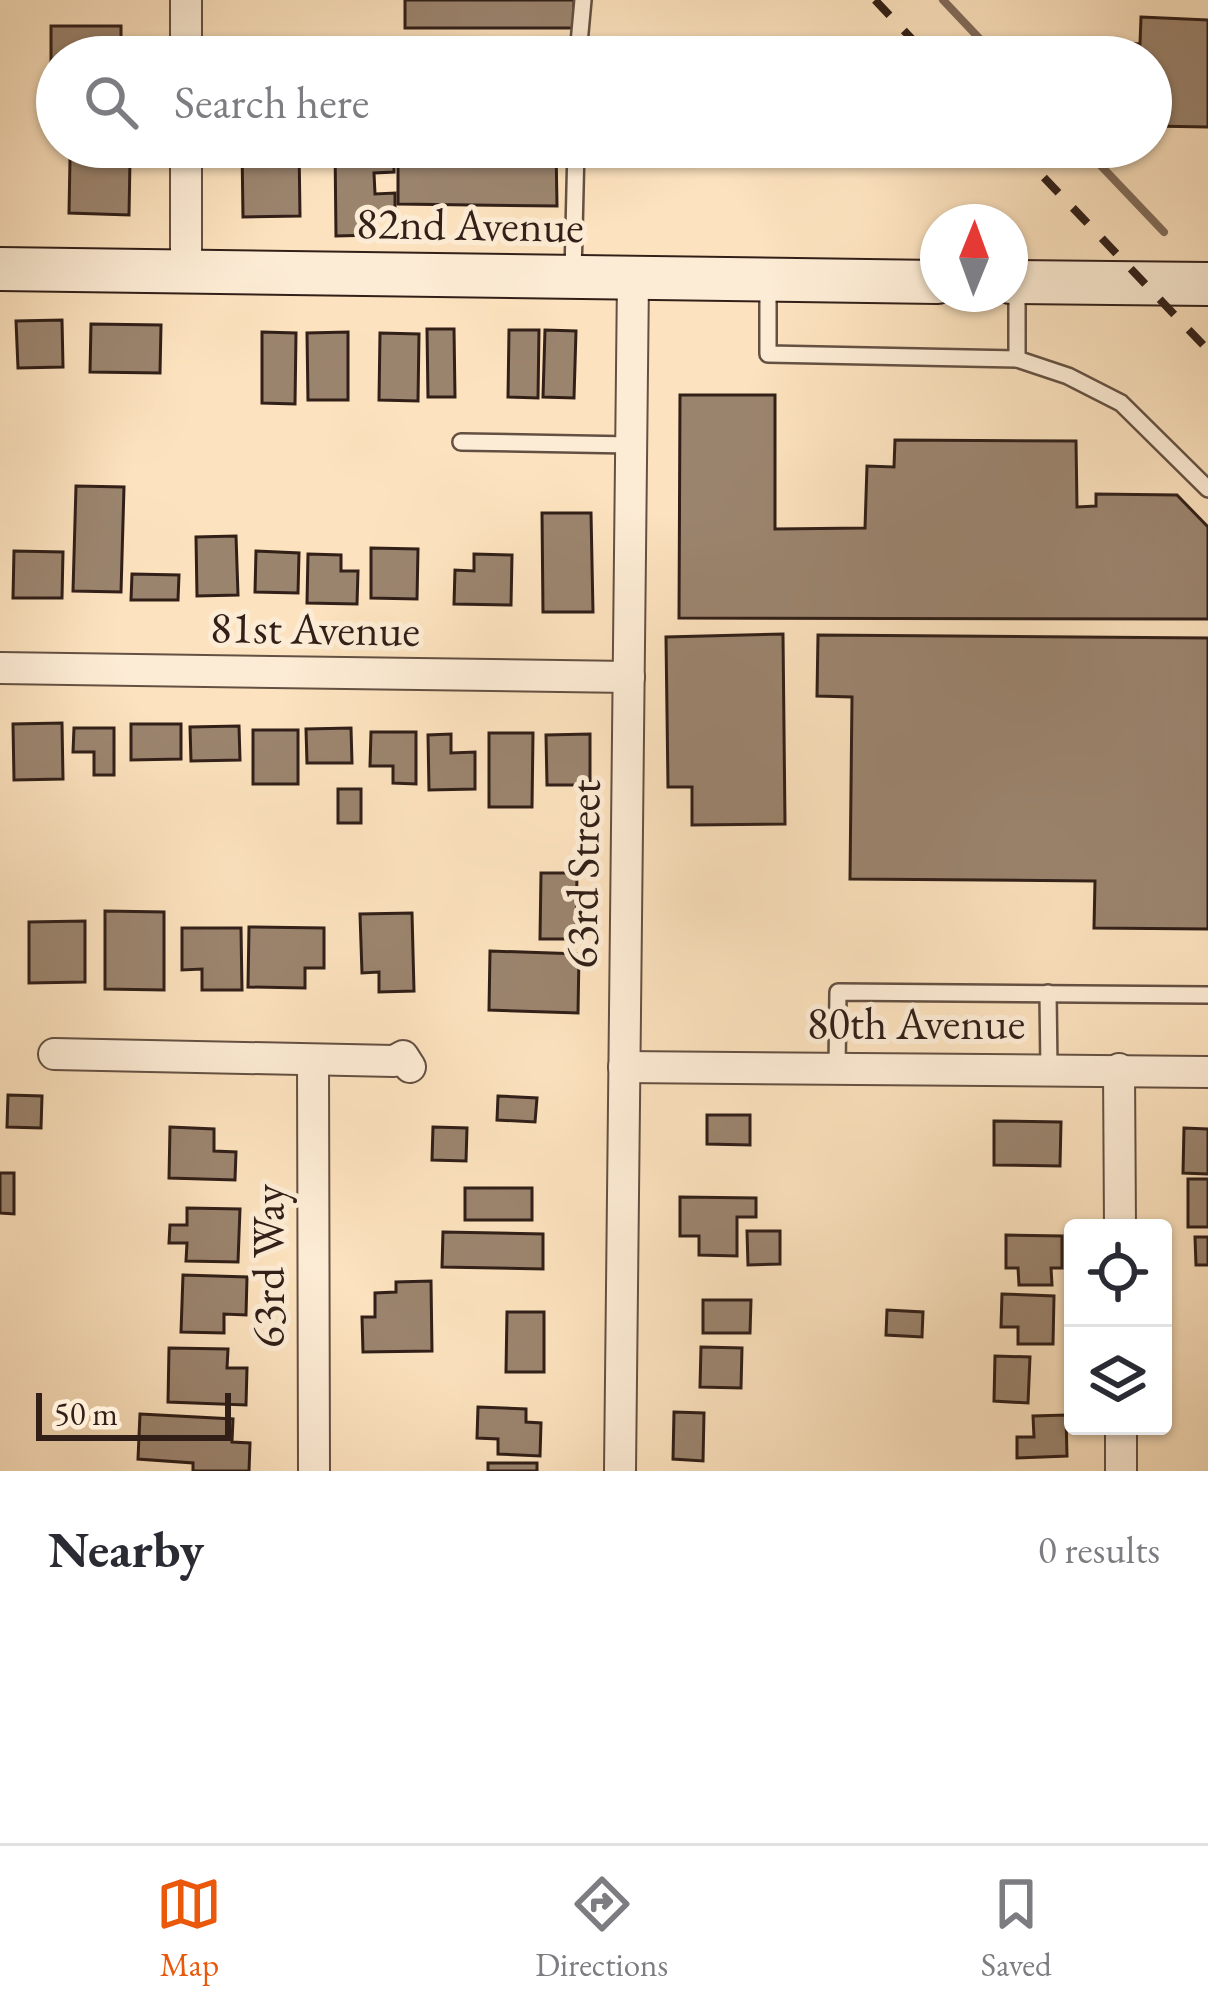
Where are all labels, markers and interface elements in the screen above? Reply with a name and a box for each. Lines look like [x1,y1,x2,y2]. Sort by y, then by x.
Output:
search box [36,36,1172,168]
icon: search [78,69,144,135]
text: Search here [174,73,369,131]
street label: 82nd Avenue [356,193,584,255]
north arrow [920,204,1028,312]
street label: 81st Avenue [210,597,420,659]
street label: 63rd Street [551,779,613,969]
street label: 80th Avenue [807,994,1025,1052]
street label: 63rd Way [239,1184,297,1348]
map controls [1064,1219,1172,1435]
button: locate [1064,1219,1172,1327]
button: layers [1064,1327,1172,1435]
scale bar [36,1387,231,1440]
text: 50 m [54,1392,118,1435]
text: Nearby [48,1516,204,1582]
text: 0 results [1038,1524,1160,1575]
tab: Map [156,1871,222,1986]
tab: Directions [535,1871,668,1986]
tab: Saved [981,1871,1052,1986]

